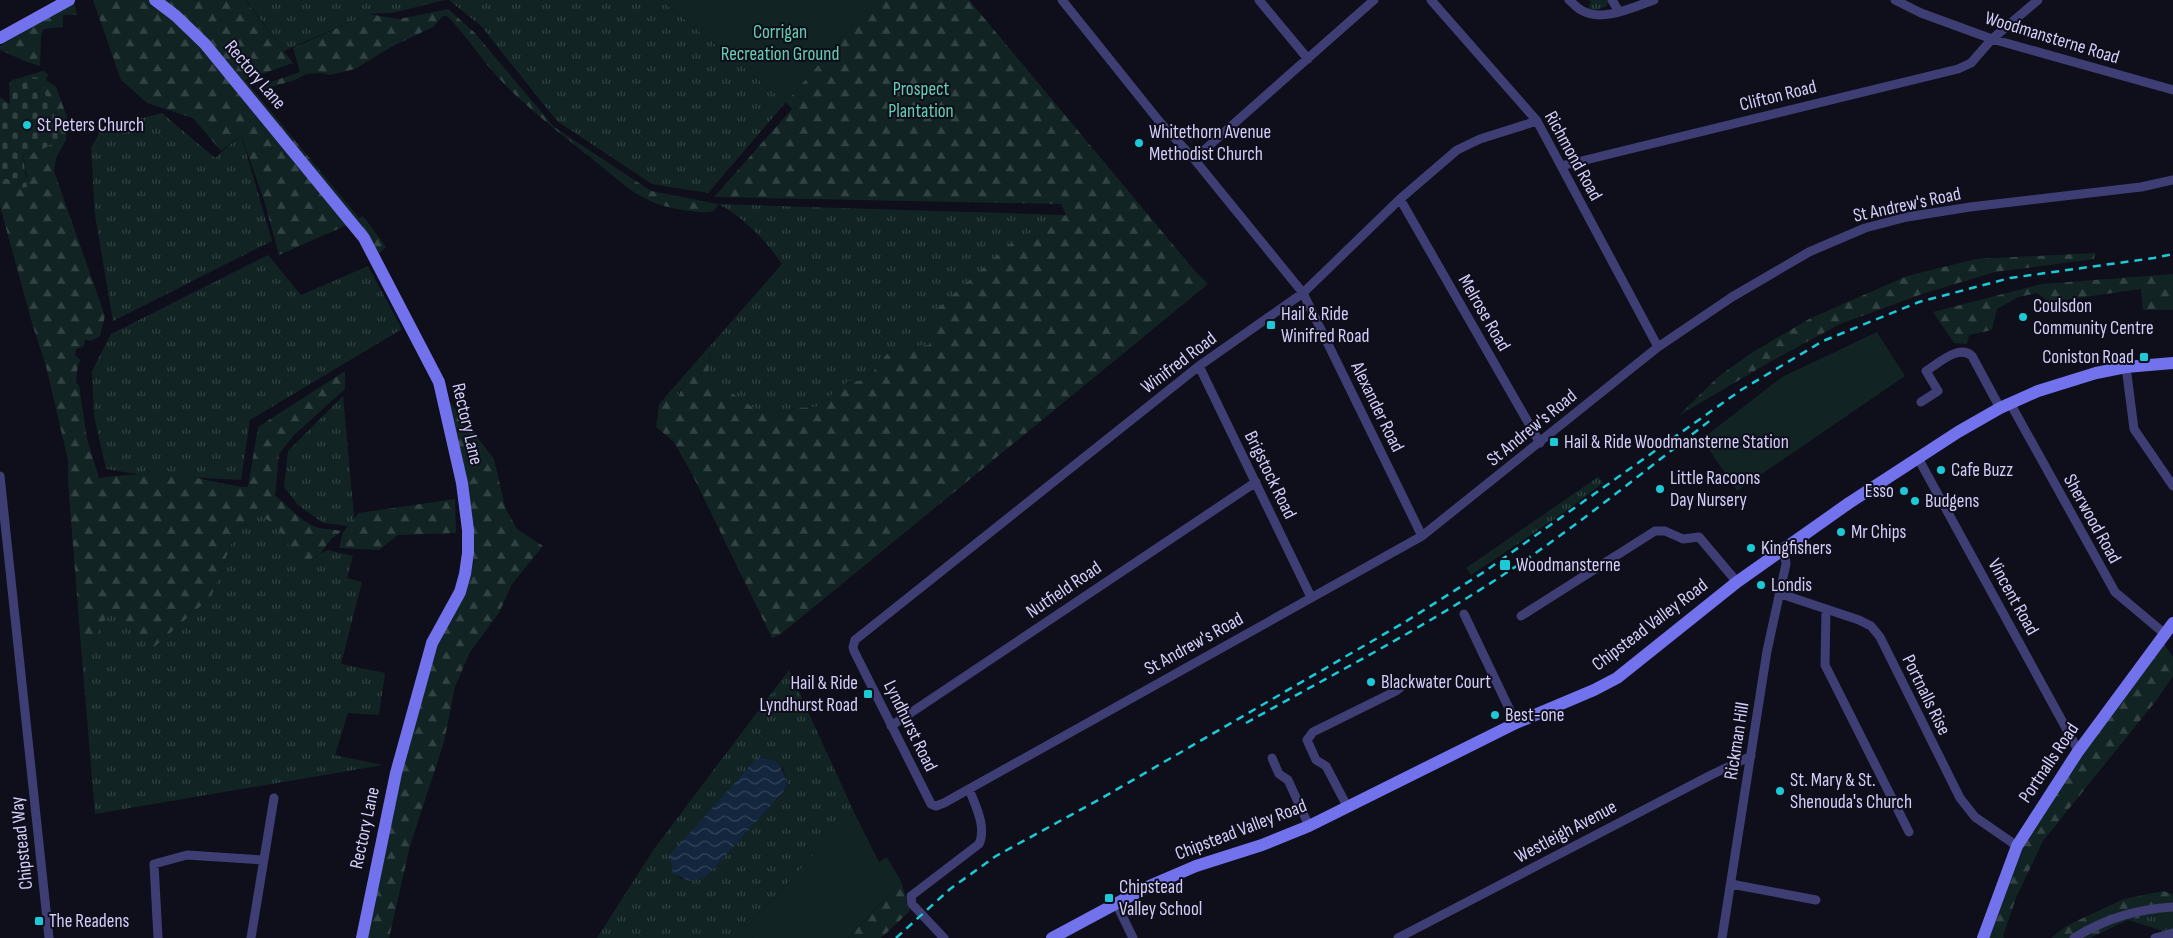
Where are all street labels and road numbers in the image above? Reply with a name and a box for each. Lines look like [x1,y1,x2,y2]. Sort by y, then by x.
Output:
street label: Woodmansterne Road [1982,7,2122,69]
street label: Rectory Lane [219,36,291,114]
street label: Clifton Road [1737,75,1819,117]
street label: Richmond Road [1539,107,1607,205]
street label: St Andrew's Road [1851,182,1963,228]
street label: Melrose Road [1453,271,1515,355]
street label: Winifred Road [1137,327,1221,399]
street label: Alexander Road [1345,357,1409,456]
street label: Rectory Lane [446,381,488,467]
street label: St Andrew's Road [1482,385,1582,471]
street label: Brigstock Road [1239,427,1301,523]
street label: Sherwood Road [2058,470,2126,568]
street label: Vincent Road [1983,555,2043,639]
street label: Nutfield Road [1022,557,1106,623]
street label: Chipstead Valley Road [1588,574,1712,676]
street label: St Andrew's Road [1141,607,1247,681]
street label: Portnalls Rise [1897,651,1955,739]
street label: Lyndhurst Road [878,677,942,775]
street label: Rickman Hill [1720,701,1754,781]
street label: Portnalls Road [2014,719,2084,807]
street label: Rectory Lane [345,785,385,871]
street label: Chipstead Valley Road [1172,794,1310,866]
street label: Chipstead Way [6,795,38,891]
street label: Westleigh Avenue [1511,796,1621,868]

